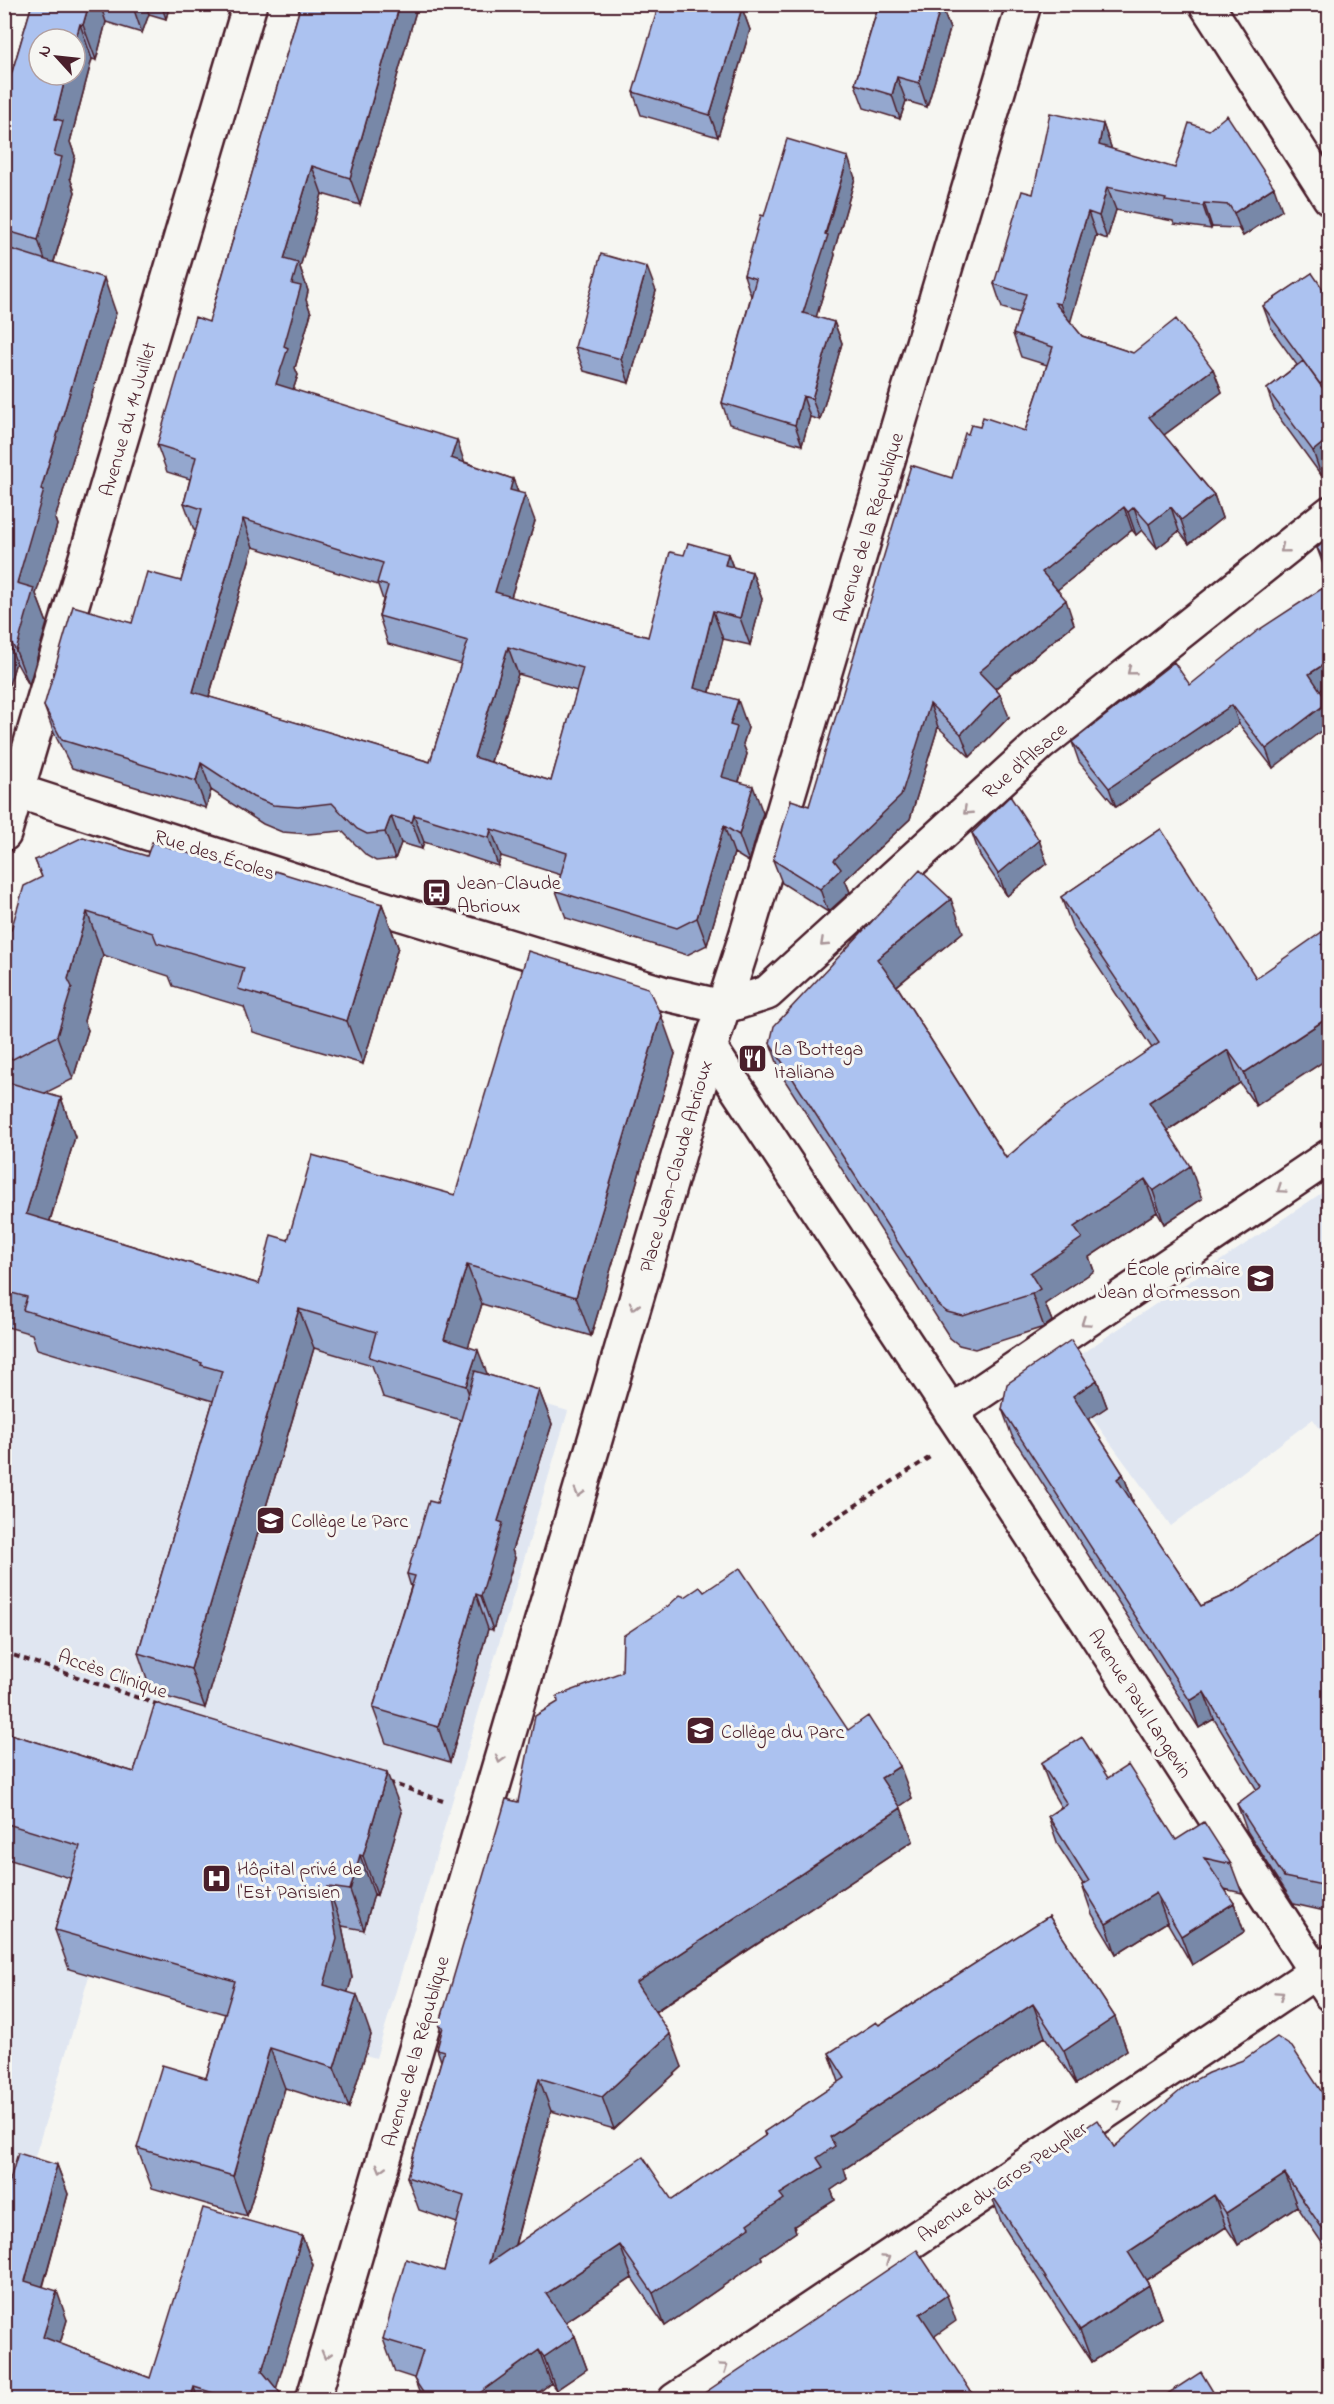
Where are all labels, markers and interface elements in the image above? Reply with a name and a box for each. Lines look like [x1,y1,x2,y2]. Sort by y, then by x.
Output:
north arrow [27,27,87,87]
text: N [32,41,59,61]
street label: Avenue du 14 Juillet [94,339,165,500]
street label: Avenue de la République [828,429,913,626]
one-way arrow [1280,542,1291,553]
one-way arrow [1127,664,1138,675]
street label: Rue d'Alsace [977,717,1075,807]
one-way arrow [963,804,974,815]
street label: Rue des Écoles [150,823,278,889]
place label: Jean-Claude Abrioux [457,870,561,922]
bus stop icon: Jean-Claude Abrioux [420,877,452,909]
one-way arrow [820,936,831,947]
place label: La Bottega Italiana [774,1036,863,1088]
restaurant icon: La Bottega Italiana [737,1043,769,1075]
street label: Place Jean-Claude Abrioux [633,1057,722,1276]
one-way arrow [1277,1182,1288,1193]
place label: École primaire Jean d'Ormesson [1098,1256,1240,1308]
school or university icon: École primaire Jean d'Ormesson [1245,1263,1277,1295]
one-way arrow [629,1300,641,1311]
one-way arrow [1080,1314,1091,1325]
one-way arrow [574,1487,586,1498]
school or university icon: Collège Le Parc [254,1504,286,1536]
place label: Collège Le Parc [291,1508,408,1538]
street label: Avenue Paul Langevin [1079,1624,1198,1785]
street label: Accès Clinique [53,1643,171,1708]
school or university icon: Collège du Parc [684,1715,716,1747]
place label: Collège du Parc [721,1719,844,1749]
one-way arrow [495,1753,507,1764]
place label: Hôpital privé de l'Est Parisien [237,1856,362,1908]
hospital icon: Hôpital privé de l'Est Parisien [200,1863,232,1895]
street label: Avenue de la République [376,1953,459,2150]
one-way arrow [1273,1991,1284,2002]
one-way arrow [1111,2100,1122,2111]
street label: Avenue du Gros Peuplier [912,2115,1095,2251]
one-way arrow [376,2162,388,2173]
one-way arrow [879,2255,890,2266]
one-way arrow [321,2349,333,2360]
one-way arrow [717,2363,728,2374]

